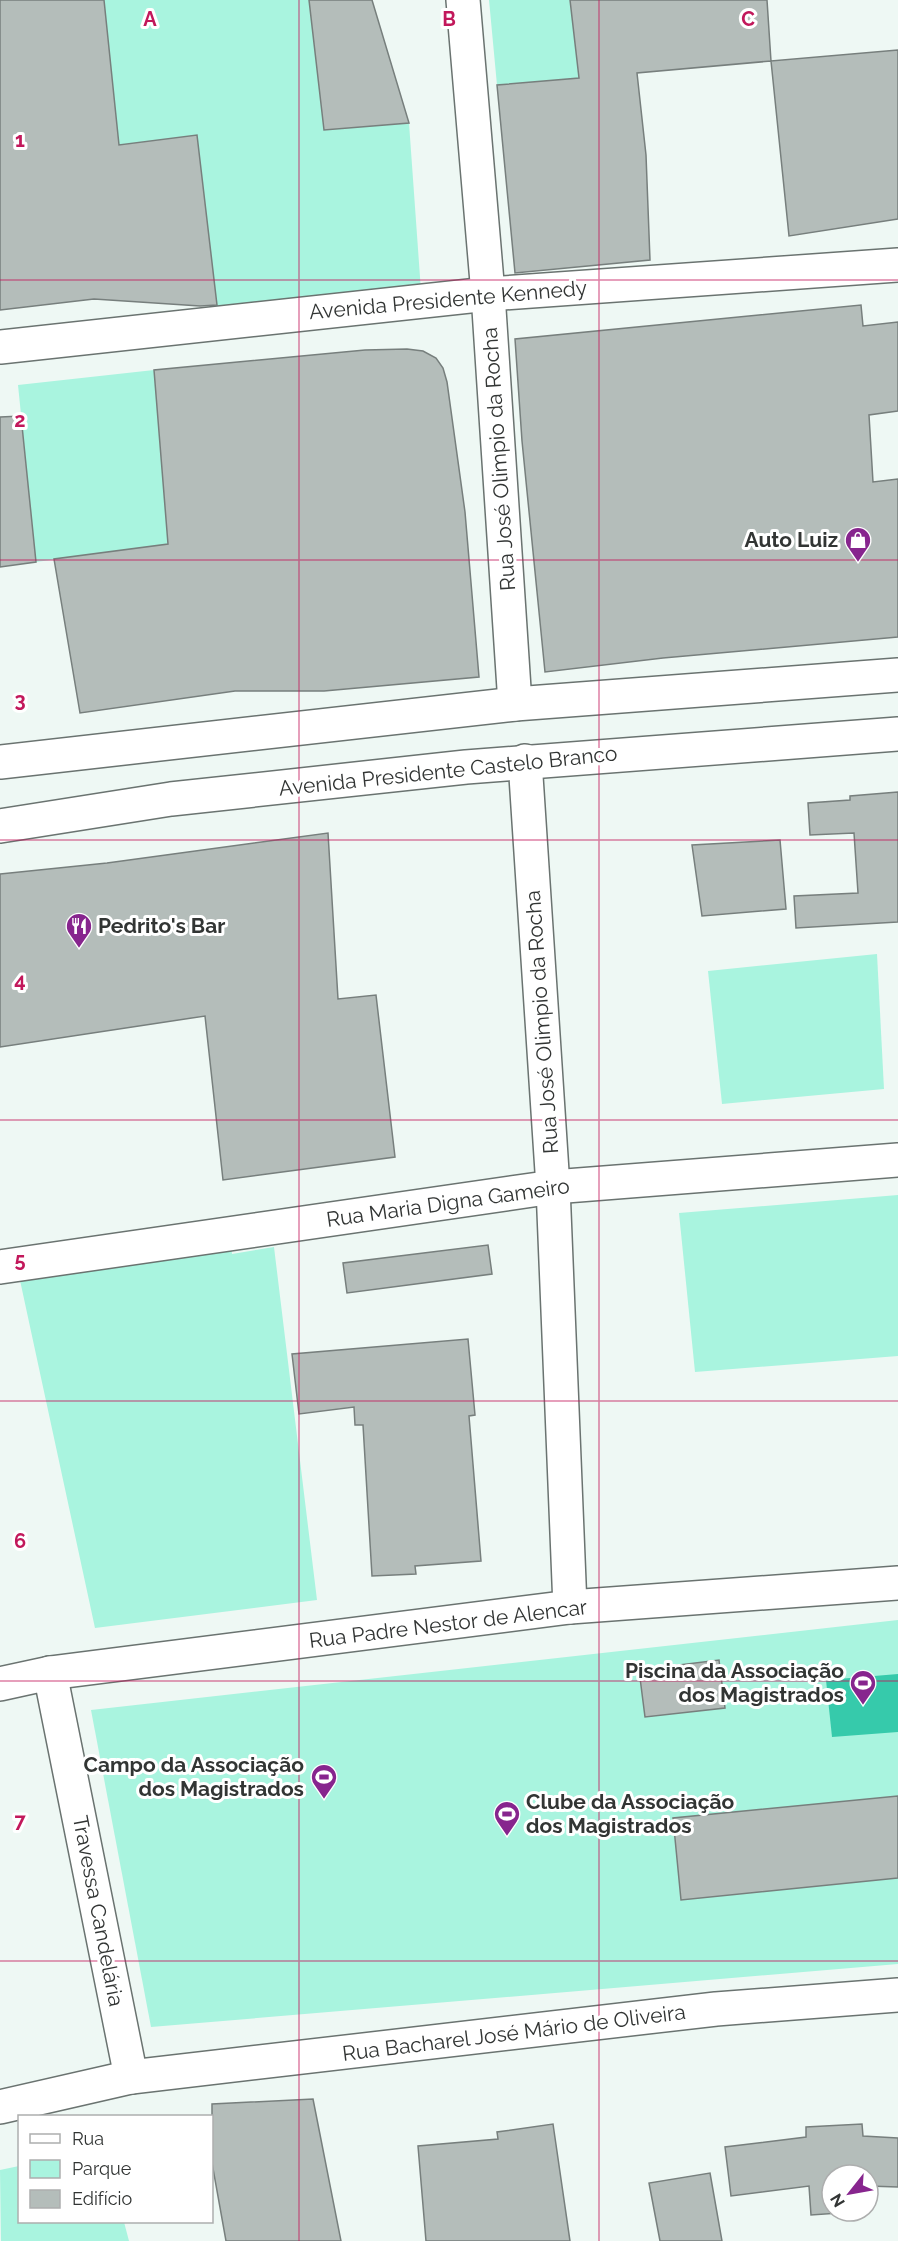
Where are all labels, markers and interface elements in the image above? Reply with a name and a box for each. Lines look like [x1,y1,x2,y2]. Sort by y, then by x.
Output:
text: A [143,7,157,31]
text: B [442,7,456,31]
text: C [741,7,755,31]
text: 1 [15,128,25,152]
street label: Avenida Presidente Kennedy [308,275,588,324]
street label: Rua José Olimpio da Rocha [477,326,520,592]
text: 2 [14,408,26,432]
shop icon: Auto Luiz [843,525,873,563]
place label: Auto Luiz [745,527,838,552]
text: 3 [14,688,26,712]
street label: Avenida Presidente Castelo Branco [277,740,618,801]
street label: Rua José Olimpio da Rocha [520,889,563,1155]
restaurant icon: Pedrito's Bar [64,911,94,949]
place label: Pedrito's Bar [98,913,225,938]
text: 4 [14,968,26,992]
street label: Rua Maria Digna Gameiro [325,1173,571,1232]
text: 5 [14,1248,26,1272]
text: 6 [14,1529,26,1553]
street label: Rua Padre Nestor de Alencar [307,1594,589,1653]
place label: Piscina da Associação dos Magistrados [625,1658,844,1707]
sports icon: Piscina da Associação dos Magistrados [848,1668,878,1706]
place label: Campo da Associação dos Magistrados [84,1752,304,1801]
sports icon: Campo da Associação dos Magistrados [309,1762,339,1800]
place label: Clube da Associação dos Magistrados [526,1789,735,1838]
sports icon: Clube da Associação dos Magistrados [492,1799,522,1837]
text: 7 [14,1809,26,1833]
street label: Travessa Candelária [68,1813,129,2008]
street label: Rua Bacharel José Mário de Oliveira [341,1999,687,2066]
legend [18,2115,213,2223]
text: Rua [72,2128,104,2149]
text: Parque [72,2158,132,2179]
north arrow [820,2163,880,2223]
text: Edifício [72,2188,132,2209]
text: N [826,2190,849,2211]

